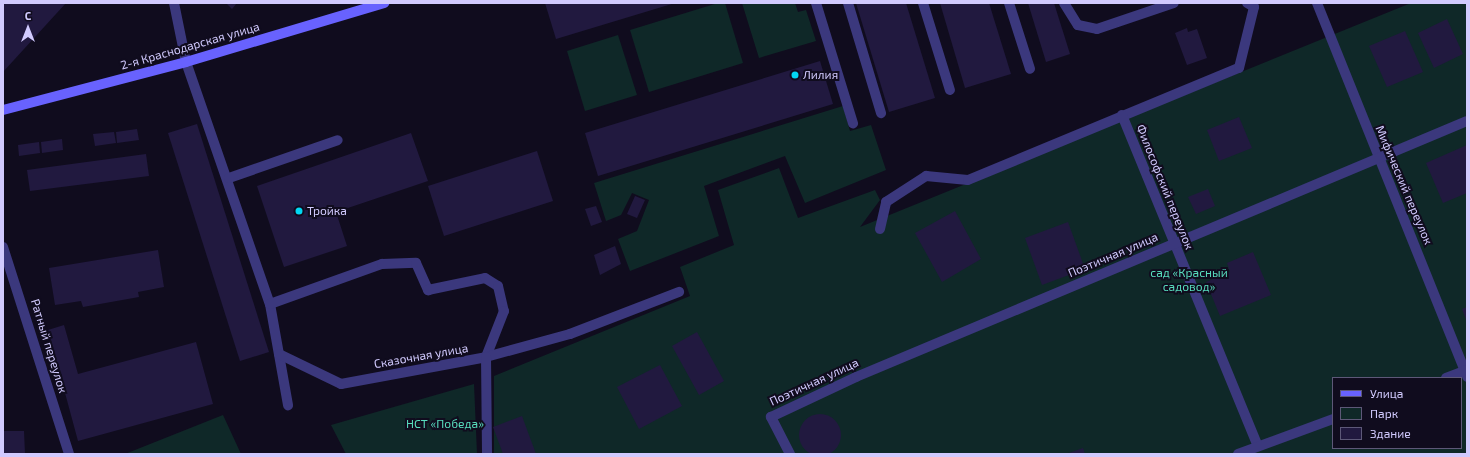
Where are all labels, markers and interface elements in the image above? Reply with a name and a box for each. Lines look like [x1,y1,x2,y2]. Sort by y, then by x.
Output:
north arrow [8,8,48,48]
text: С [25,9,31,22]
street label: 2-я Краснодарская улица [119,19,261,73]
place label: Лилия [803,68,838,82]
marker: Лилия [790,70,800,80]
street label: Философский переулок [1133,122,1197,252]
street label: Мифический переулок [1372,123,1436,247]
place label: Тройка [307,204,347,218]
marker: Тройка [294,206,304,216]
street label: Поэтичная улица [1066,230,1160,280]
park label: сад «Красный садовод» [1150,266,1228,294]
street label: Ратный переулок [28,297,70,395]
street label: Сказочная улица [373,341,469,371]
street label: Поэтичная улица [767,355,861,409]
legend [1332,377,1462,449]
text: Улица [1370,386,1403,400]
text: Парк [1370,406,1398,420]
park label: НСТ «Победа» [406,417,484,431]
text: Здание [1370,426,1411,440]

